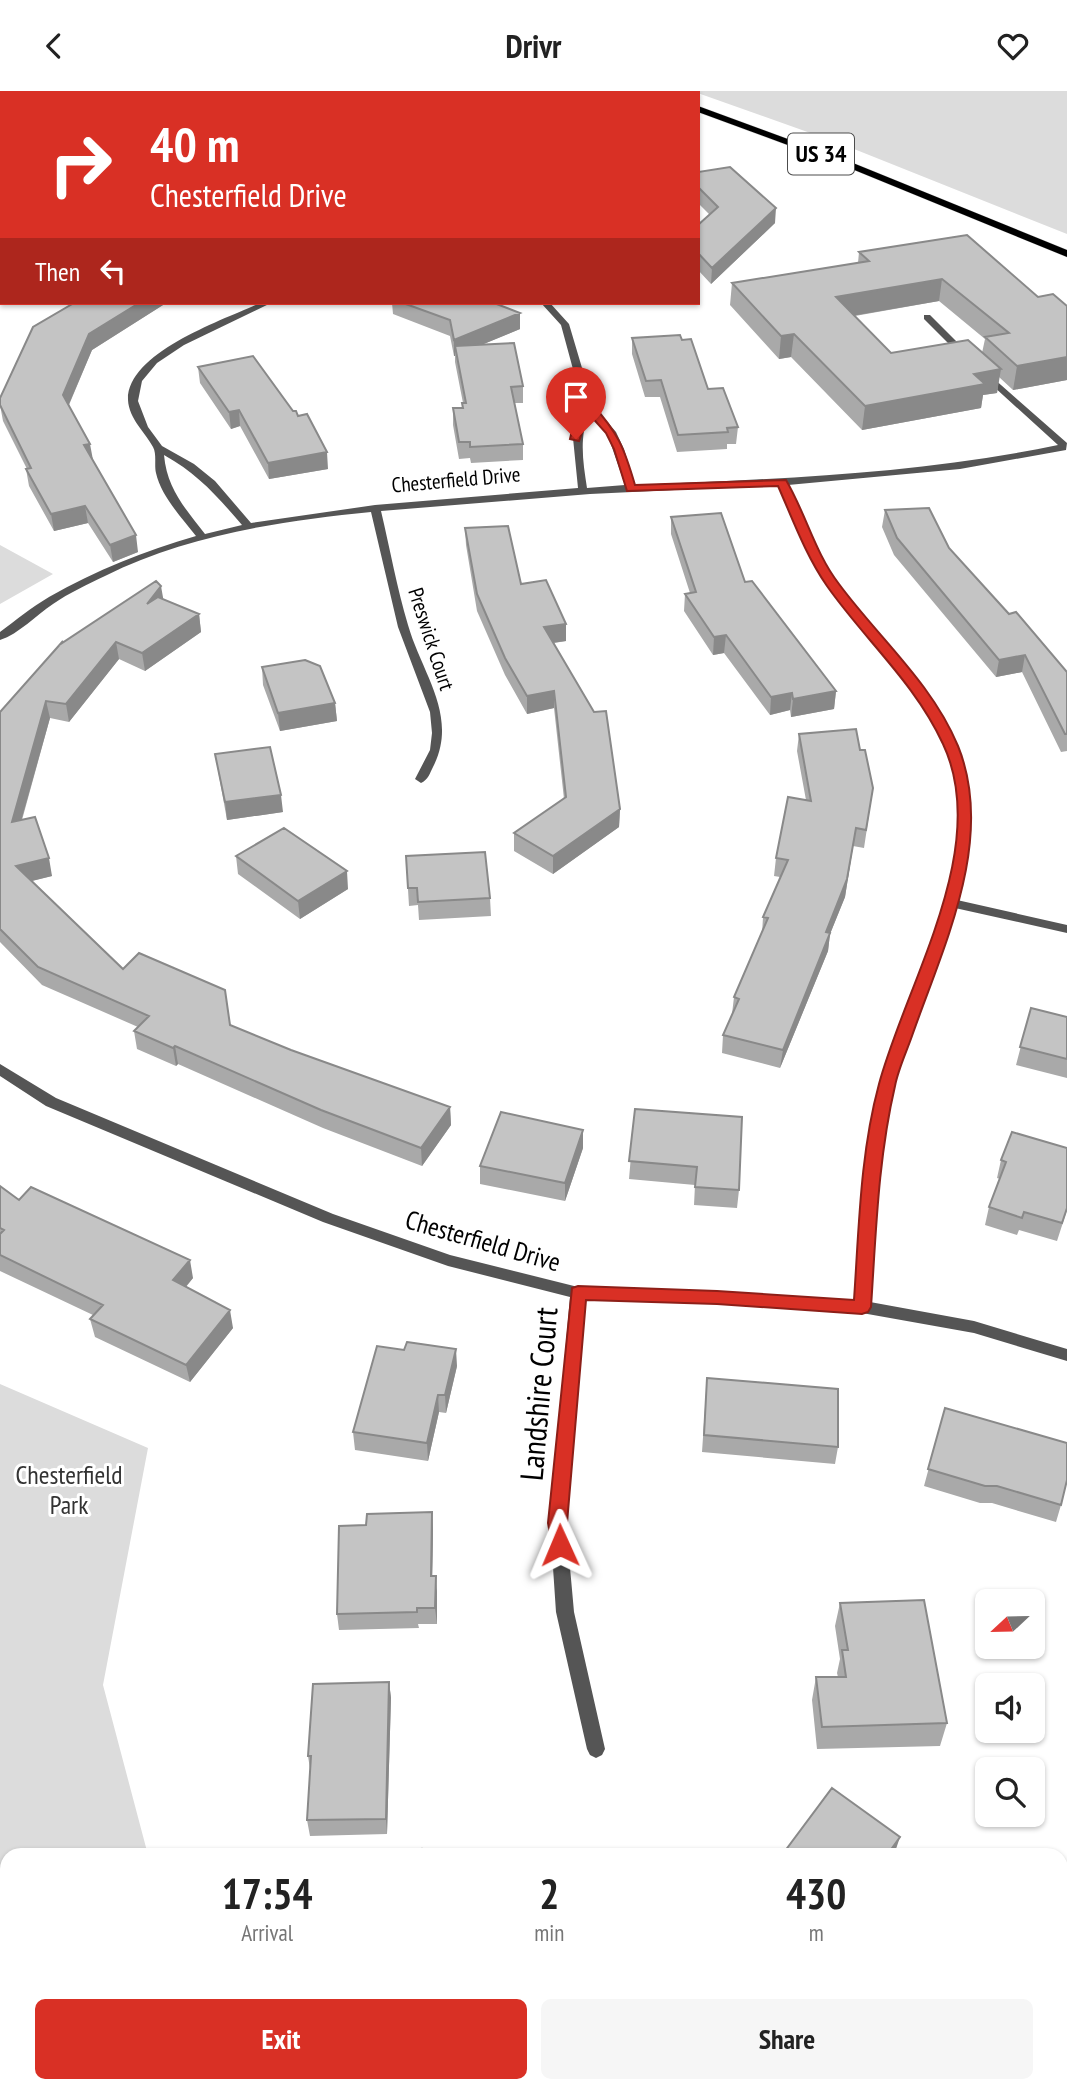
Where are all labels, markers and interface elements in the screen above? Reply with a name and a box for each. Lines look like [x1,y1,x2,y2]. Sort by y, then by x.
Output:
text: Drivr [506,25,561,67]
icon: back [35,27,73,65]
icon: heart [994,27,1032,65]
text: 40 m [150,112,239,176]
icon: right [35,119,126,210]
road number: US 34 [788,133,854,175]
text: Chesterfield Drive [150,174,347,216]
icon: left [94,252,132,290]
text: Then [35,255,80,288]
pin [546,367,606,439]
icon: arrive [557,378,595,416]
street label: Chesterfield Drive [390,460,521,499]
street label: Preswick Court [402,584,461,694]
street label: Chesterfield Drive [402,1203,565,1278]
street label: Landshire Court [510,1305,567,1482]
park label: Chesterfield Park [15,1458,123,1521]
position arrow [523,1508,597,1582]
north arrow [975,1589,1045,1659]
map controls [975,1589,1045,1827]
button: sound [975,1673,1045,1743]
button: search [975,1757,1045,1827]
text: 17:54 [222,1866,313,1921]
text: 2 [539,1866,559,1921]
text: 430 [786,1866,846,1921]
text: Arrival [241,1918,293,1947]
text: min [534,1918,564,1947]
text: m [809,1918,824,1947]
button: Exit [35,1999,527,2079]
button: Share [541,1999,1033,2079]

